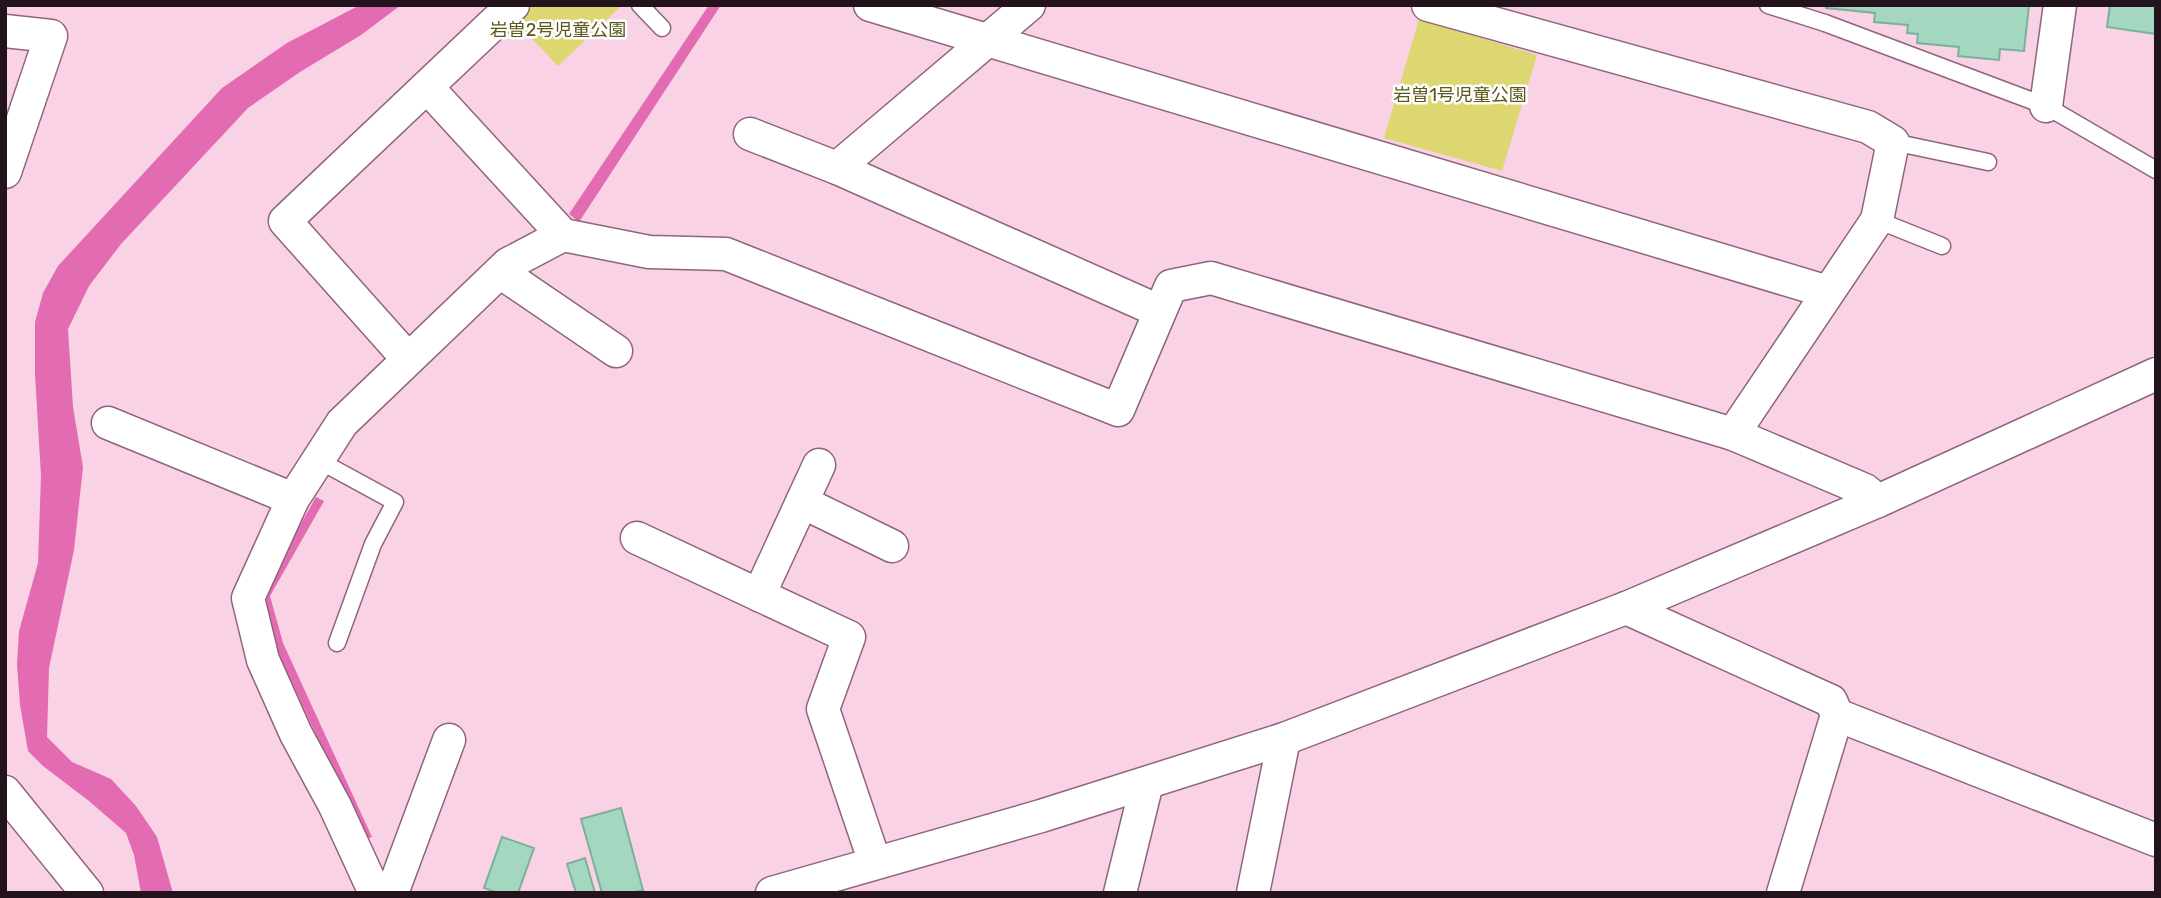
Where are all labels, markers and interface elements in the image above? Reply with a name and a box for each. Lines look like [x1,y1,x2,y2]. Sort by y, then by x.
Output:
park label: 岩曽2号児童公園 [490,19,626,41]
park label: 岩曽1号児童公園 [1393,84,1527,106]

